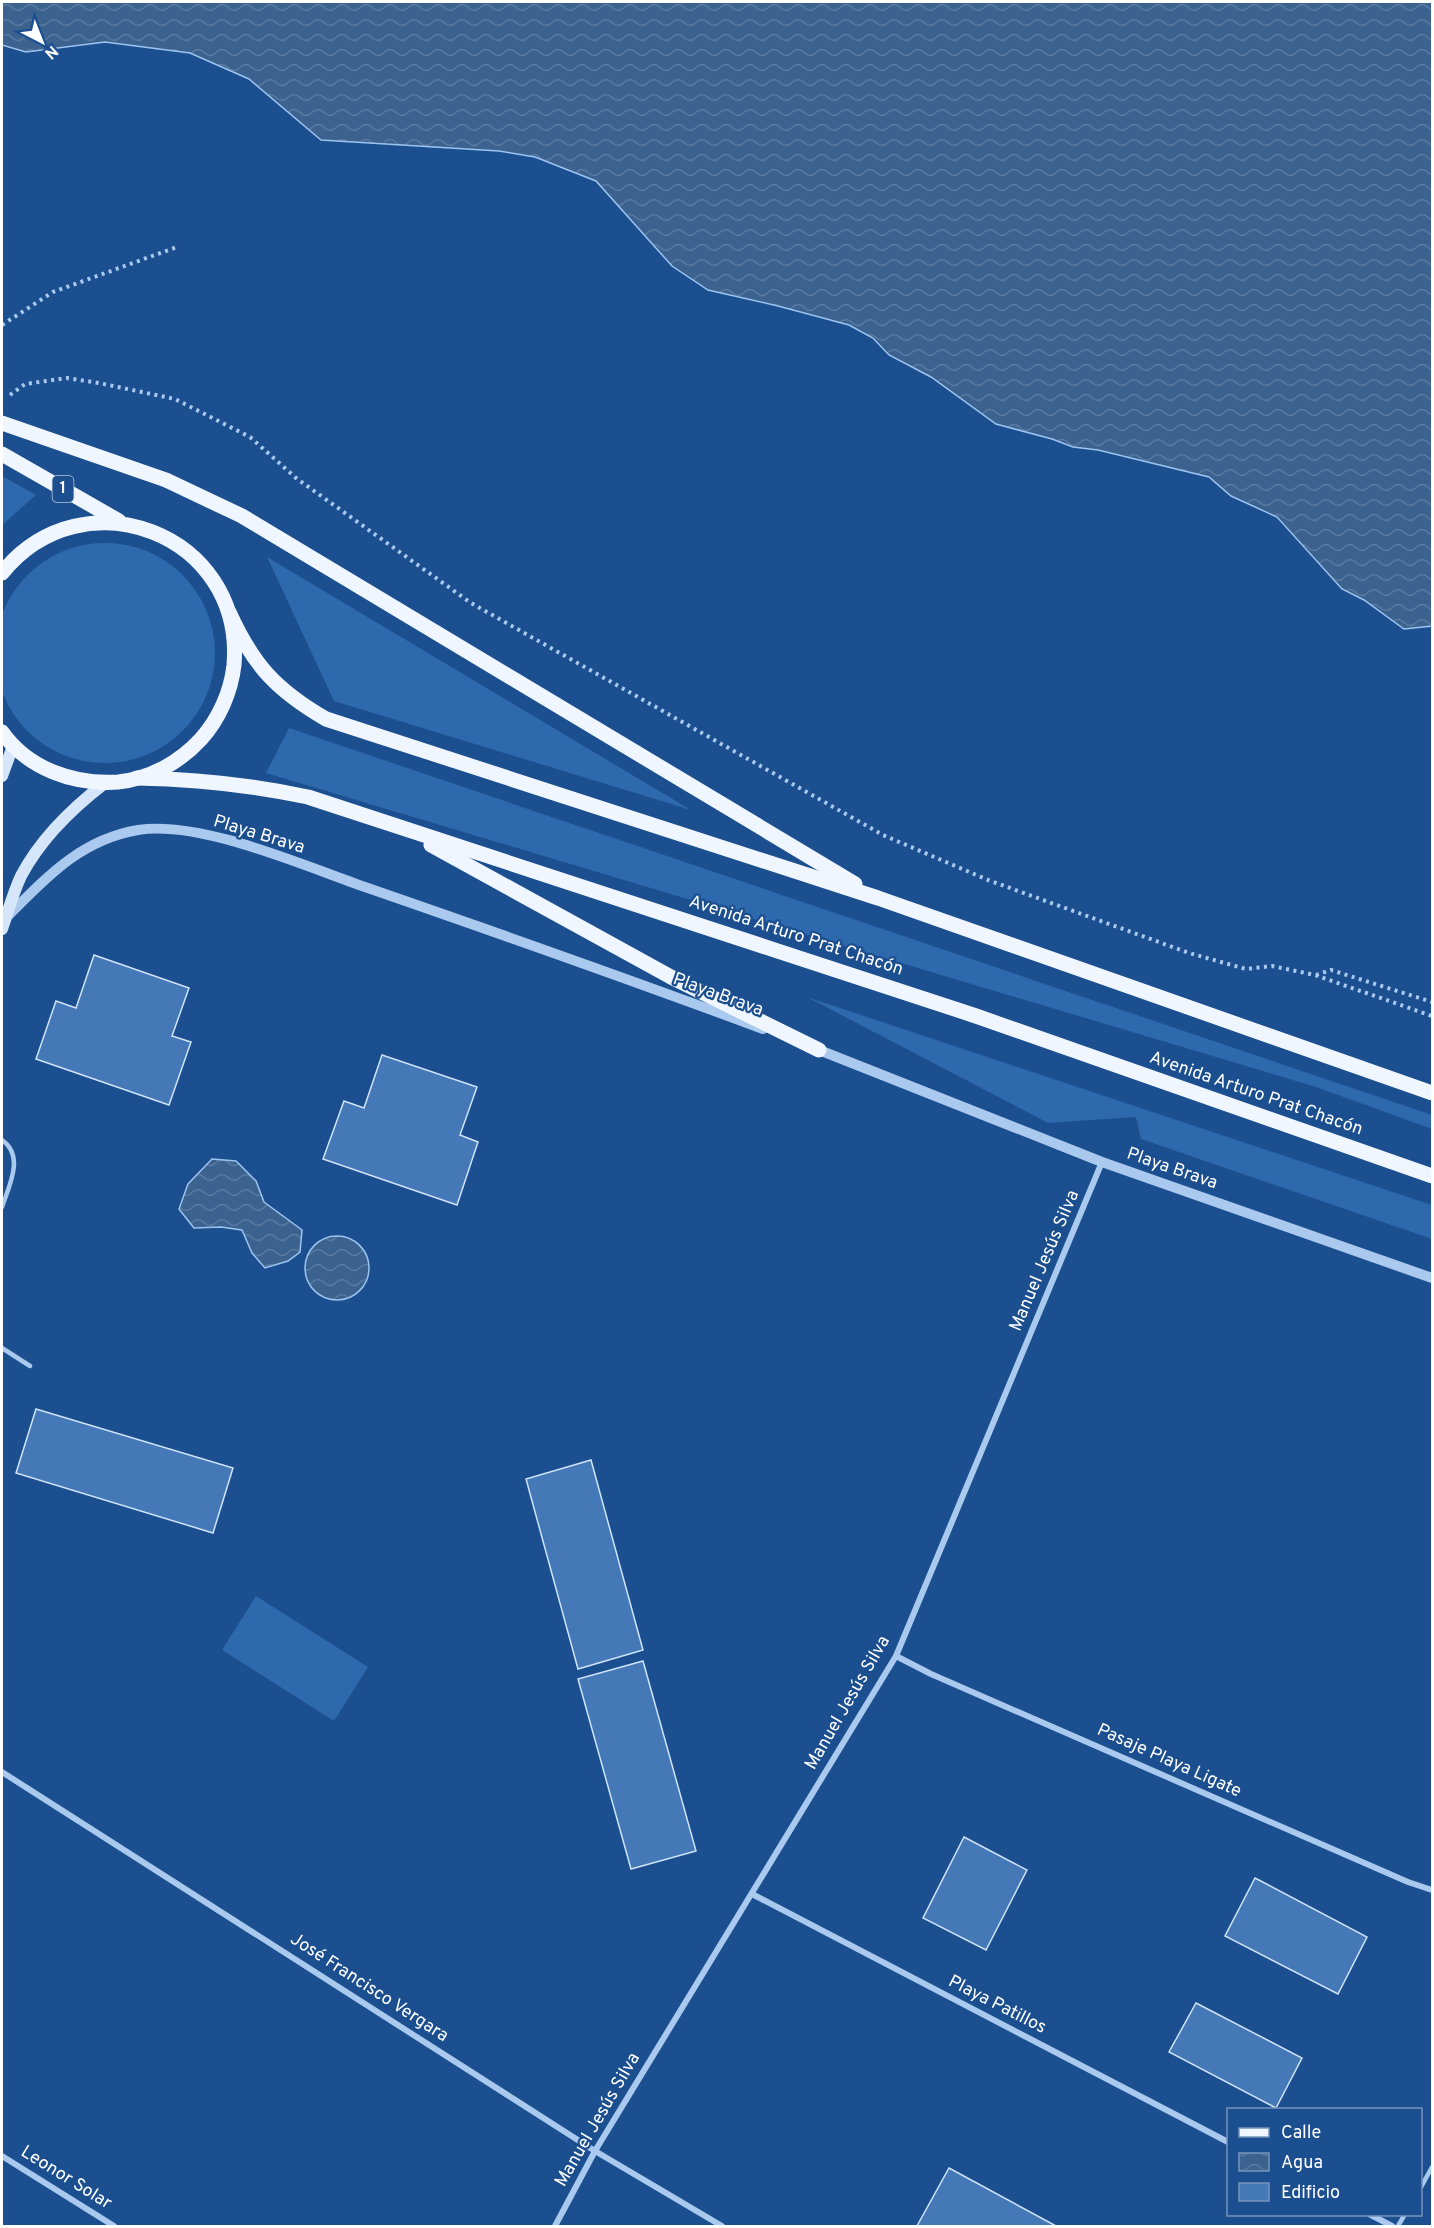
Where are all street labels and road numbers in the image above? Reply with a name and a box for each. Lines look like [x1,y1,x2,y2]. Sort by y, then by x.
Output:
road number: 1 [52,476,74,502]
street label: Playa Brava [210,810,308,860]
street label: Avenida Arturo Prat Chacón [686,890,906,982]
street label: Playa Brava [670,968,766,1022]
street label: Avenida Arturo Prat Chacón [1146,1047,1366,1141]
street label: Playa Brava [1124,1143,1220,1195]
street label: Manuel Jesús Silva [1005,1187,1085,1335]
street label: Manuel Jesús Silva [800,1632,896,1774]
street label: Pasaje Playa Ligate [1093,1719,1245,1803]
street label: José Francisco Vergara [285,1928,453,2048]
street label: Playa Patillos [944,1970,1050,2040]
street label: Manuel Jesús Silva [550,2049,646,2191]
street label: Leonor Solar [16,2141,116,2215]

